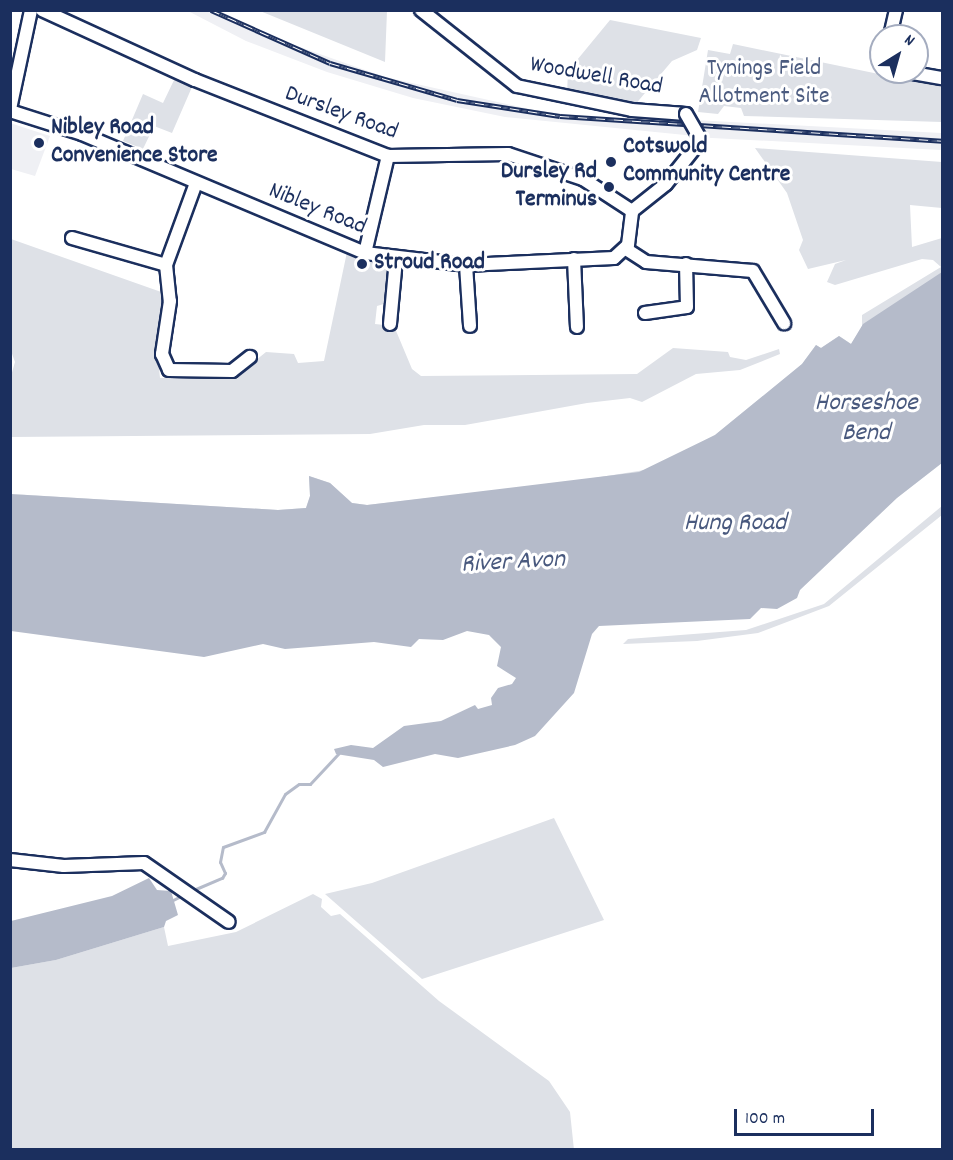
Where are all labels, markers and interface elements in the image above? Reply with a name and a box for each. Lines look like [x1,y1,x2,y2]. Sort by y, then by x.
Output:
north arrow [869,24,929,84]
text: N [899,29,919,52]
street label: Woodwell Road [527,51,665,103]
park label: Tynings Field Allotment Site [699,56,829,112]
street label: Dursley Road [281,80,401,148]
place label: Nibley Road Convenience Store [51,115,218,171]
place label: Cotswold Community Centre [623,134,790,190]
marker: Nibley Road Convenience Store [32,136,46,150]
marker: Cotswold Community Centre [604,155,618,169]
place label: Dursley Rd Terminus [501,159,597,215]
street label: Nibley Road [264,177,370,243]
marker: Dursley Rd Terminus [602,180,616,194]
place label: Stroud Road [374,250,485,278]
marker: Stroud Road [355,257,369,271]
water label: Horseshoe Bend [815,388,917,449]
water label: Hung Road [684,508,786,540]
water label: River Avon [460,545,566,581]
scale bar [737,1097,876,1135]
text: 100 m [745,1107,785,1132]

